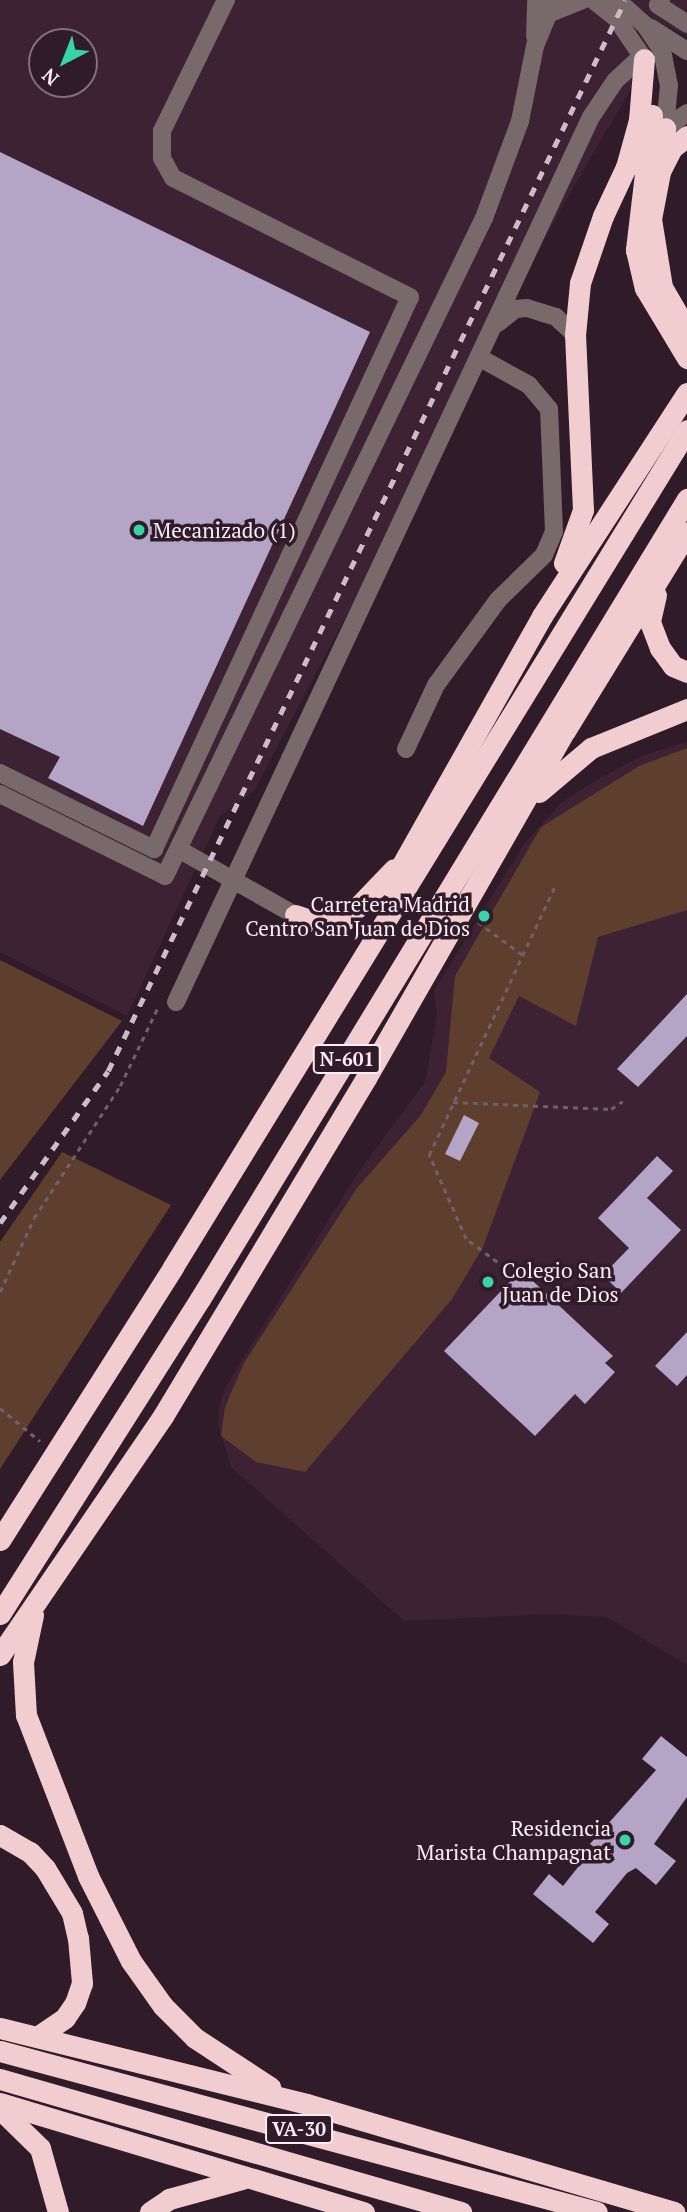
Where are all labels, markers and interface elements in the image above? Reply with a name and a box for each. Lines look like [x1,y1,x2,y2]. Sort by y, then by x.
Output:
north arrow [28,28,98,98]
text: N [36,63,64,92]
place label: Mecanizado (1) [153,517,296,543]
marker: Mecanizado (1) [131,522,147,538]
place label: Carretera Madrid Centro San Juan de Dios [245,891,470,941]
marker: Carretera Madrid Centro San Juan de Dios [476,908,492,924]
road number: N-601 [312,1044,382,1074]
place label: Colegio San Juan de Dios [502,1257,619,1307]
marker: Colegio San Juan de Dios [480,1274,496,1290]
place label: Residencia Marista Champagnat [416,1815,611,1865]
marker: Residencia Marista Champagnat [617,1832,633,1848]
road number: VA-30 [264,2114,334,2144]

